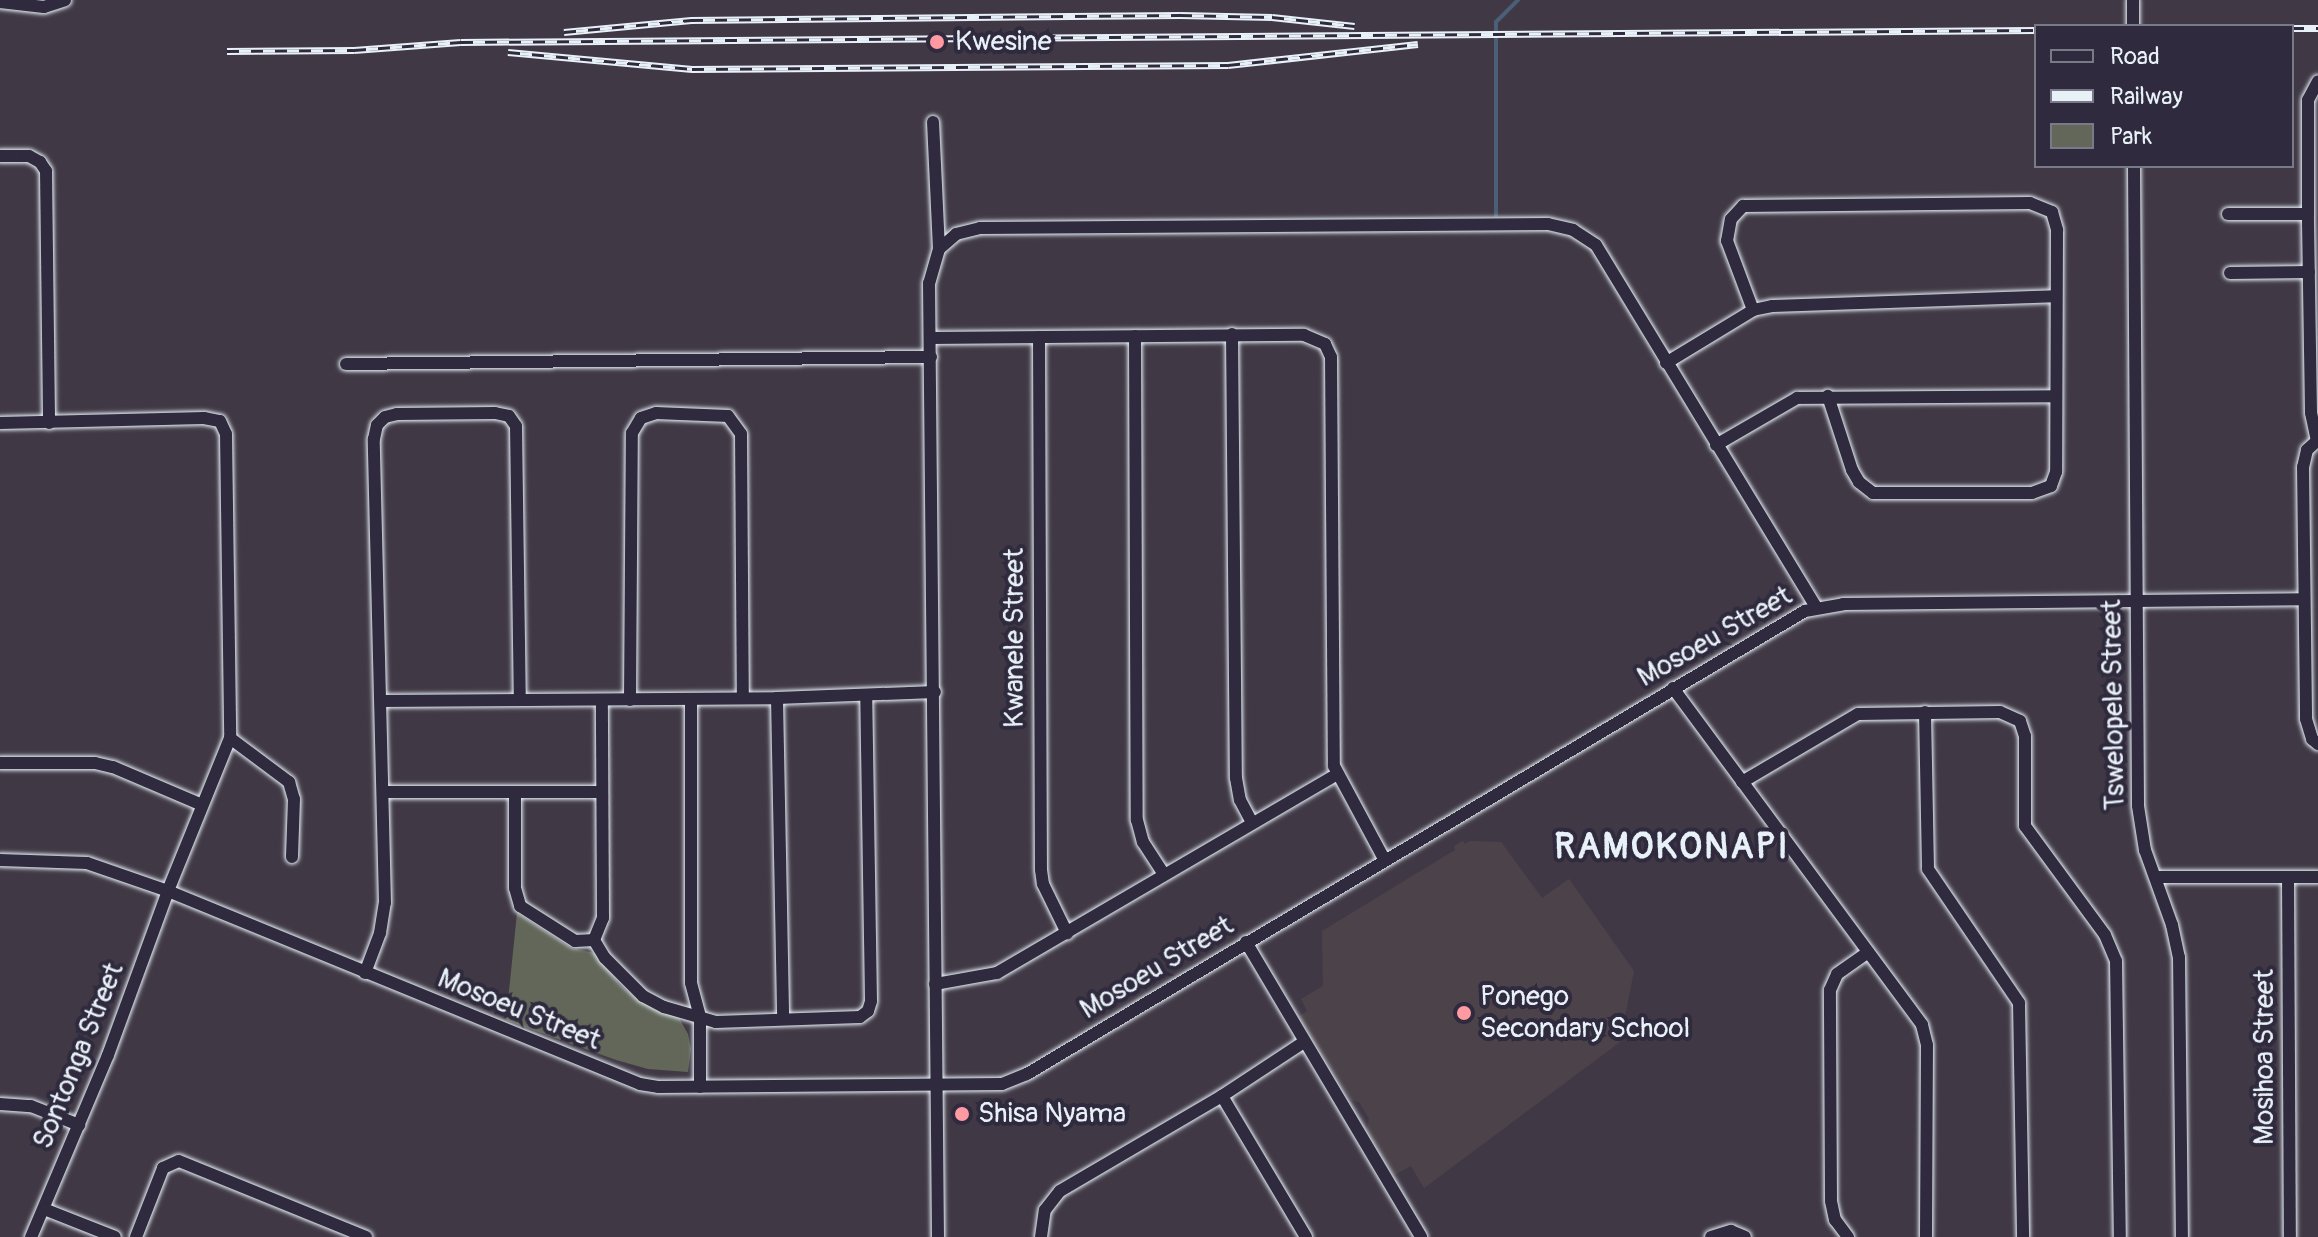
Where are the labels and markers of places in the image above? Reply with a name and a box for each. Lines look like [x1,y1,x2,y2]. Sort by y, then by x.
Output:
place label: Kwesine [955,25,1051,59]
marker: Kwesine [926,31,948,53]
place label: Ponego Secondary School [1480,980,1690,1046]
marker: Ponego Secondary School [1455,1004,1473,1022]
place label: Shisa Nyama [978,1097,1126,1131]
marker: Shisa Nyama [953,1105,971,1123]

